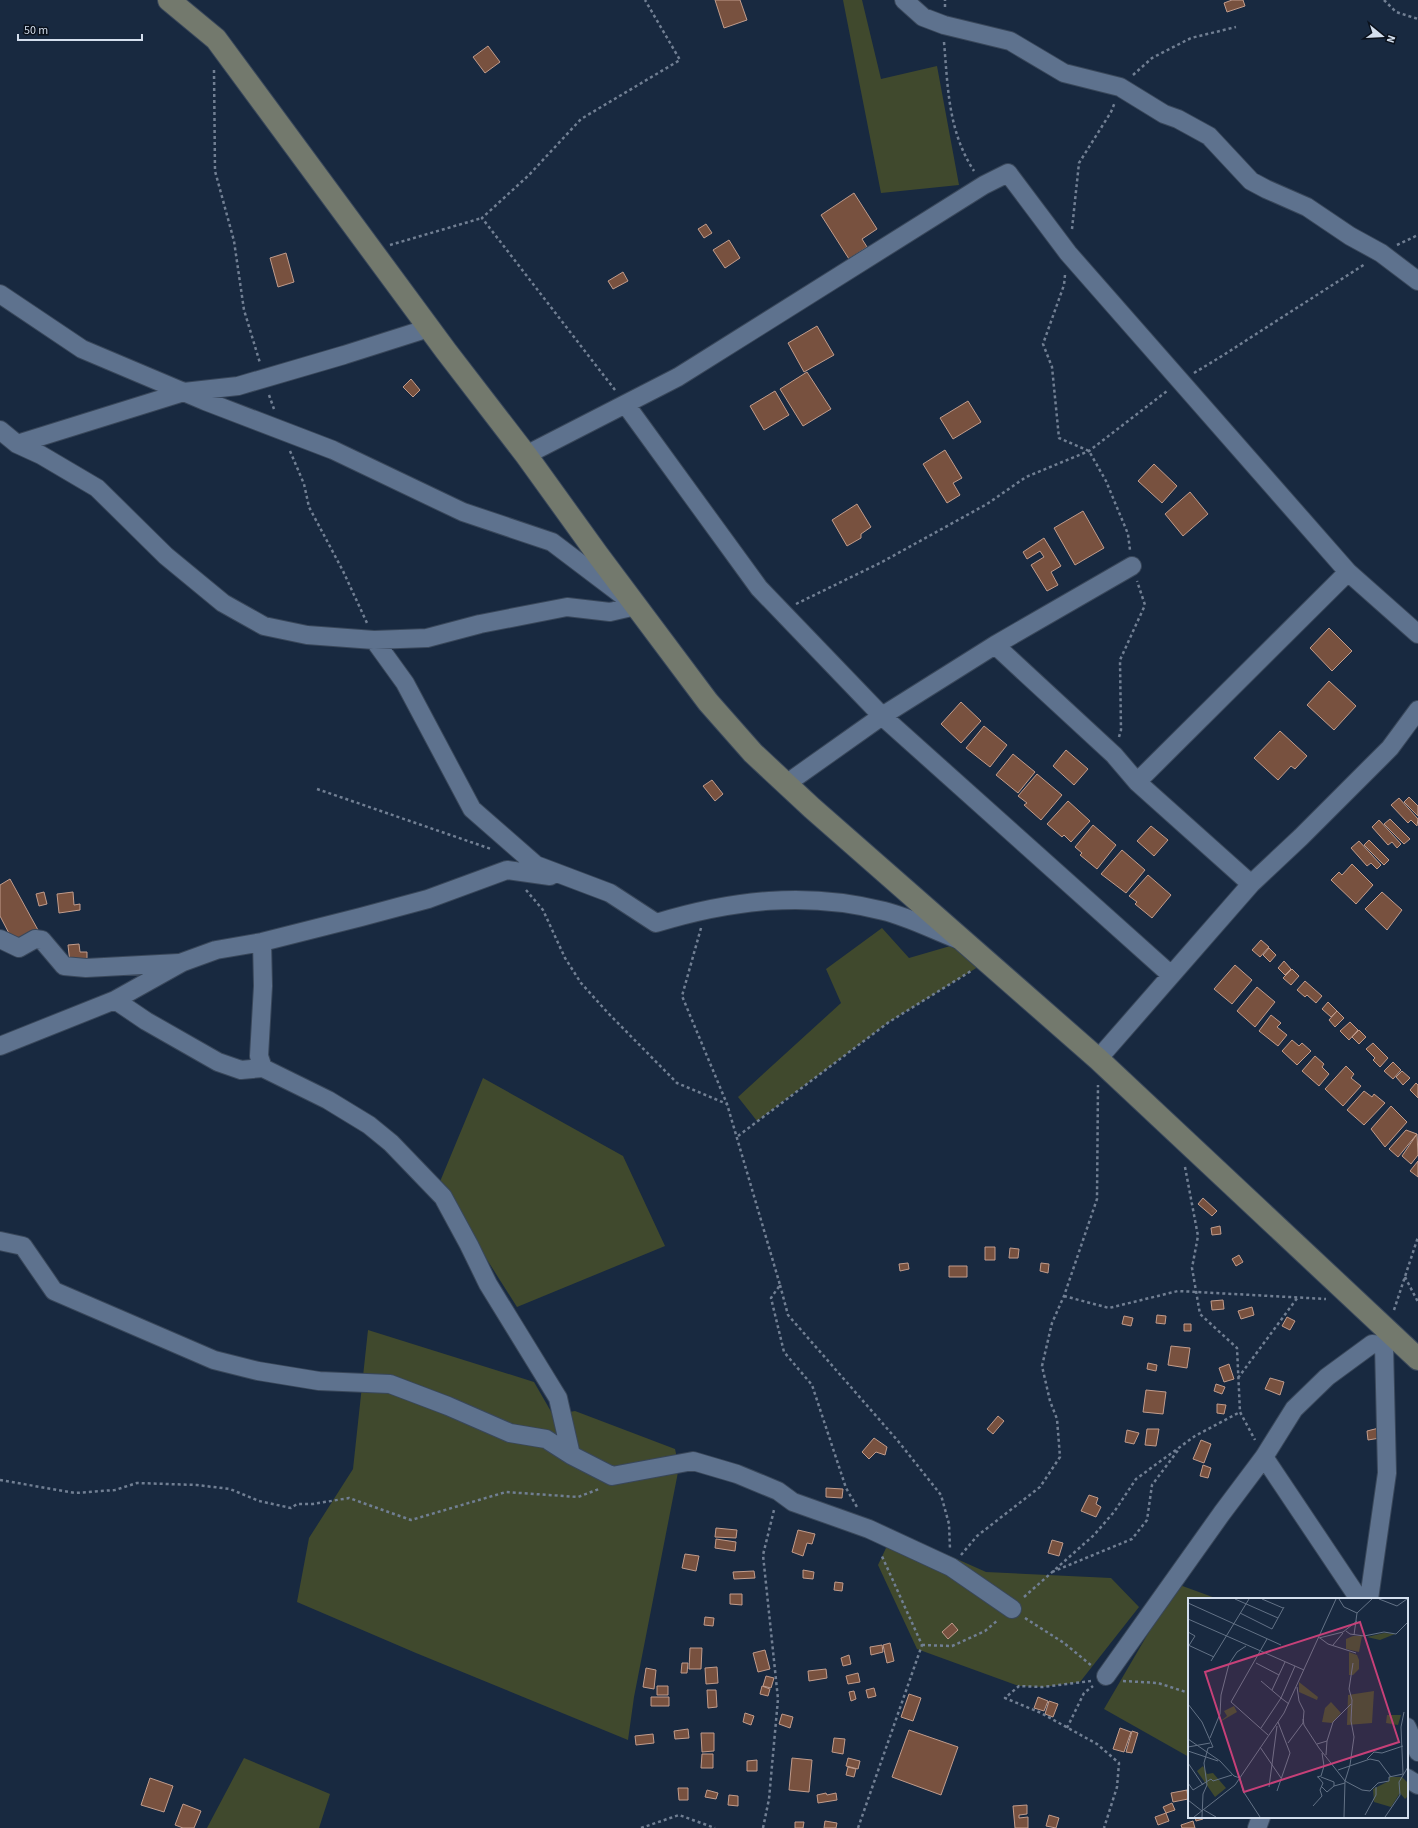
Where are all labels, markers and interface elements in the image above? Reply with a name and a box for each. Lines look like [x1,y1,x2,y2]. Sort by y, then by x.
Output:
scale bar [18,16,142,42]
north arrow [1362,16,1402,56]
text: 50 m [24,22,48,39]
text: N [1383,33,1399,45]
inset map [1188,1598,1408,1818]

